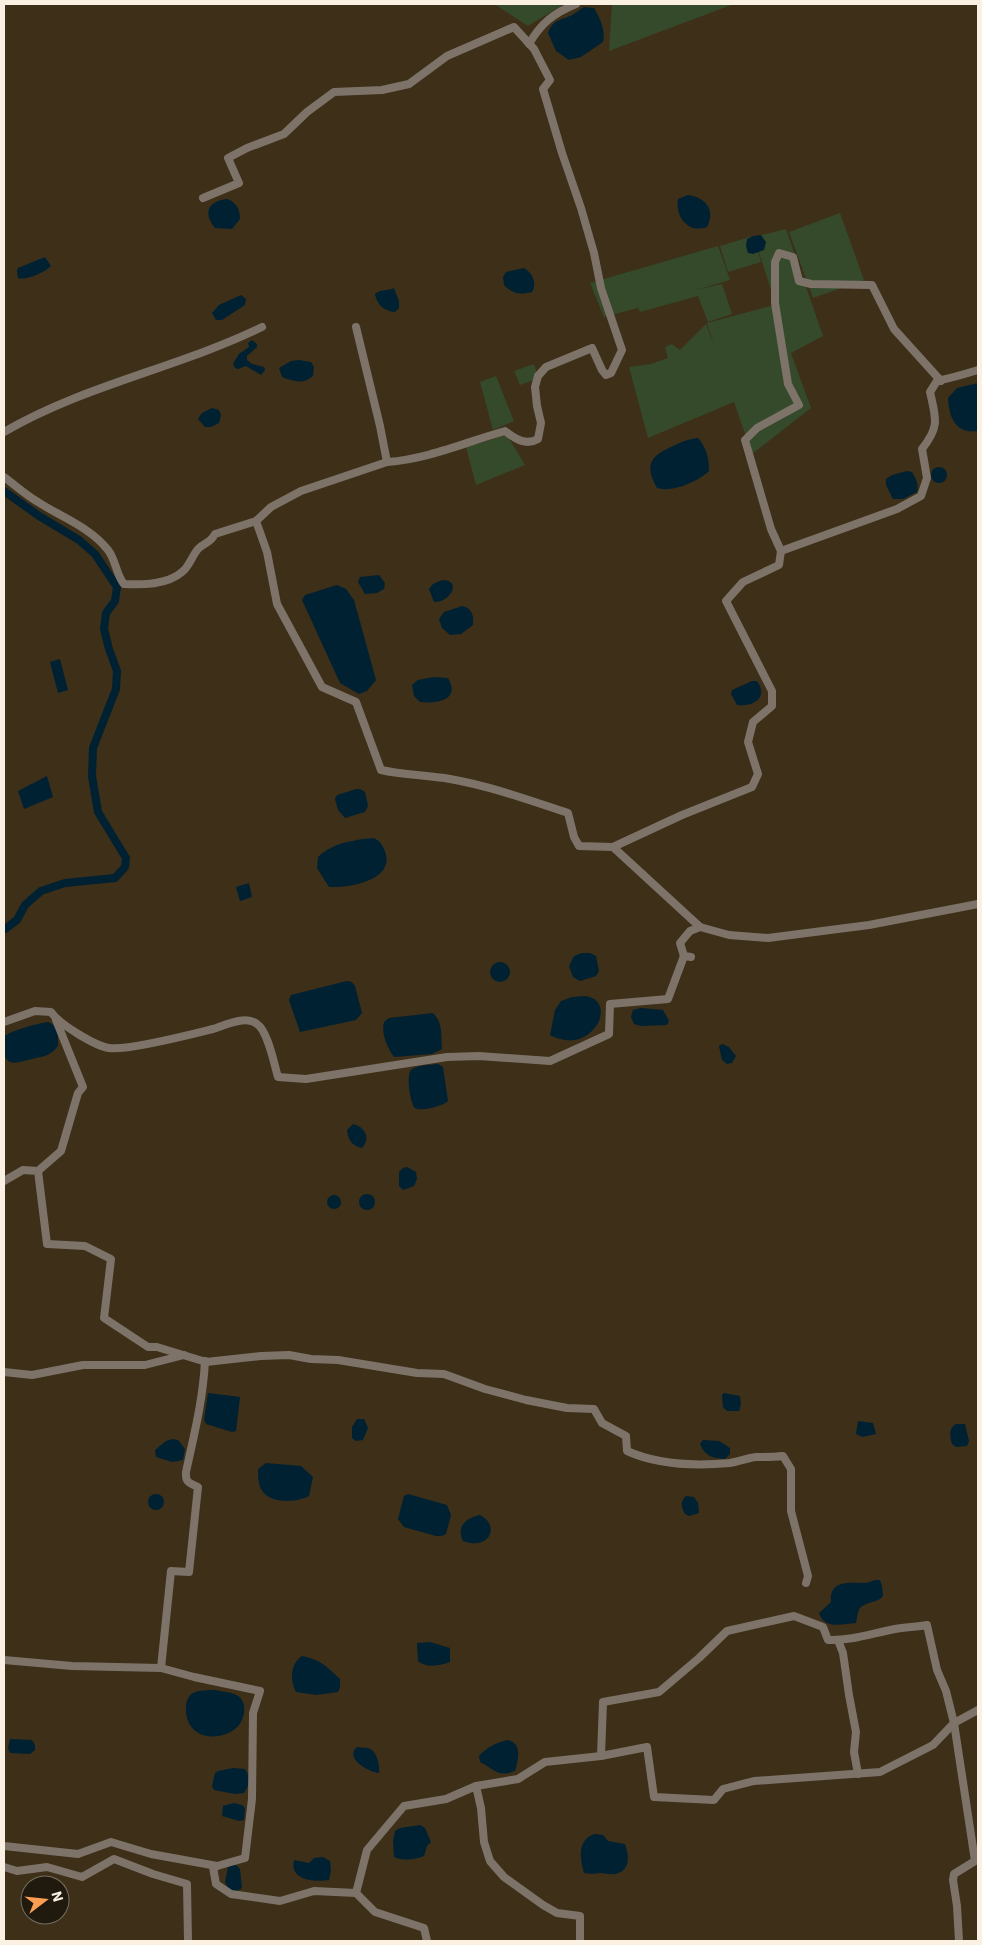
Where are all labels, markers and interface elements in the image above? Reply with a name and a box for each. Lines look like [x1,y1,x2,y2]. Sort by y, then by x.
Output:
north arrow [20,1875,70,1925]
text: N [47,1889,68,1904]

